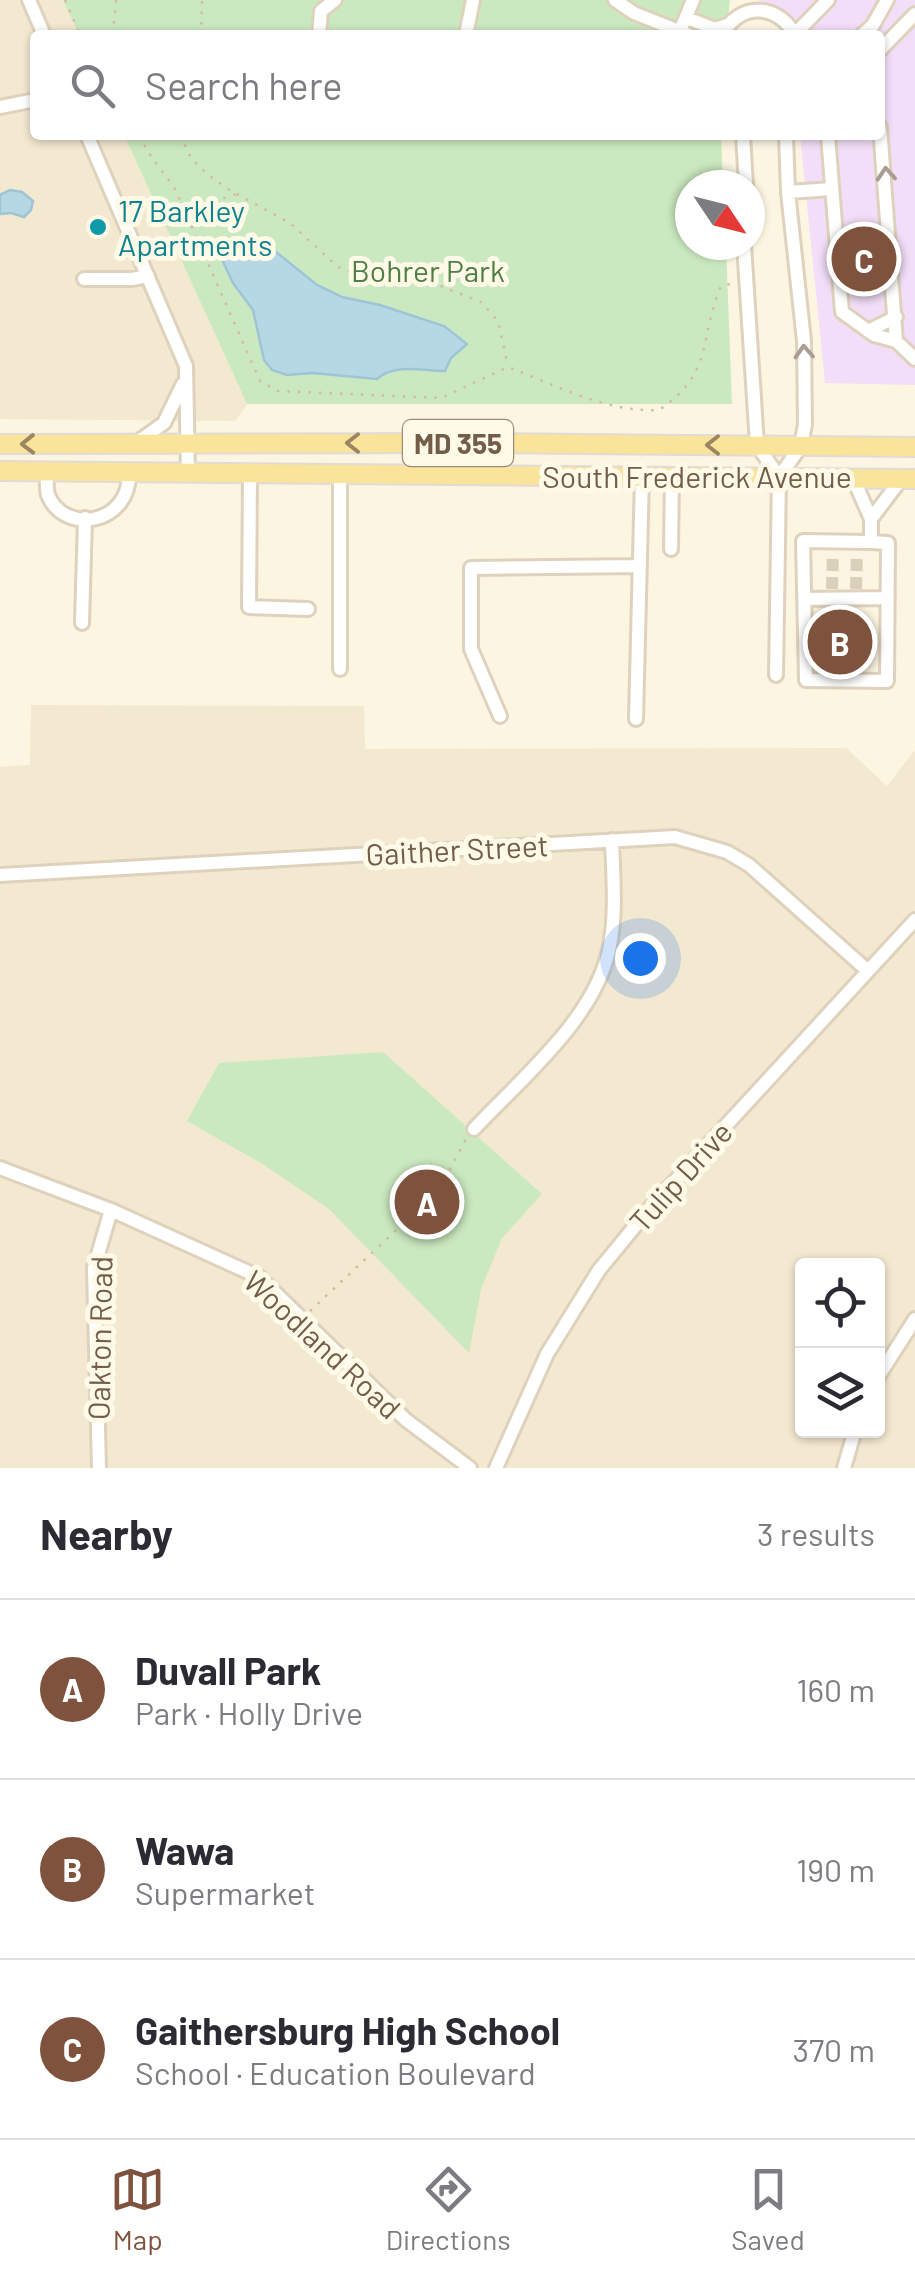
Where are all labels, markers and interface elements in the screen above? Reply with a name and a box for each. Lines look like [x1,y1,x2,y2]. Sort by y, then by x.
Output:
search box [30,30,885,140]
icon: search [65,58,120,113]
text: Search here [145,62,343,108]
one-way arrow [876,165,897,181]
north arrow [675,170,765,260]
place label: 17 Barkley Apartments [118,192,272,262]
marker: 17 Barkley Apartments [87,216,109,238]
pin: C [832,222,896,296]
park label: Bohrer Park [351,252,505,288]
one-way arrow [794,344,815,360]
road number: MD 355 [403,420,513,466]
one-way arrow [344,432,360,454]
one-way arrow [19,433,35,454]
one-way arrow [704,434,720,455]
street label: South Frederick Avenue [542,458,852,494]
pin: B [808,604,872,680]
street label: Gaither Street [365,826,549,872]
your location [615,933,666,984]
street label: Tulip Drive [621,1113,739,1239]
pin: A [394,1164,460,1240]
street label: Oakton Road [80,1256,118,1420]
map controls [795,1258,885,1438]
button: locate [795,1258,885,1348]
street label: Woodland Road [237,1262,409,1426]
button: layers [795,1348,885,1438]
text: Nearby [40,1508,173,1558]
text: 3 results [757,1514,875,1552]
text: Duvall Park [135,1647,321,1693]
text: A [62,1670,83,1708]
text: 160 m [796,1670,875,1708]
text: Park · Holly Drive [135,1693,363,1731]
text: Wawa [135,1827,234,1873]
text: B [63,1850,82,1888]
text: 190 m [796,1850,875,1888]
text: Supermarket [135,1873,315,1911]
text: Gaithersburg High School [135,2007,560,2053]
text: C [63,2030,82,2068]
text: 370 m [792,2030,875,2068]
text: School · Education Boulevard [135,2053,536,2091]
tab: Map [110,2162,165,2256]
tab: Directions [386,2162,511,2256]
tab: Saved [731,2162,805,2256]

